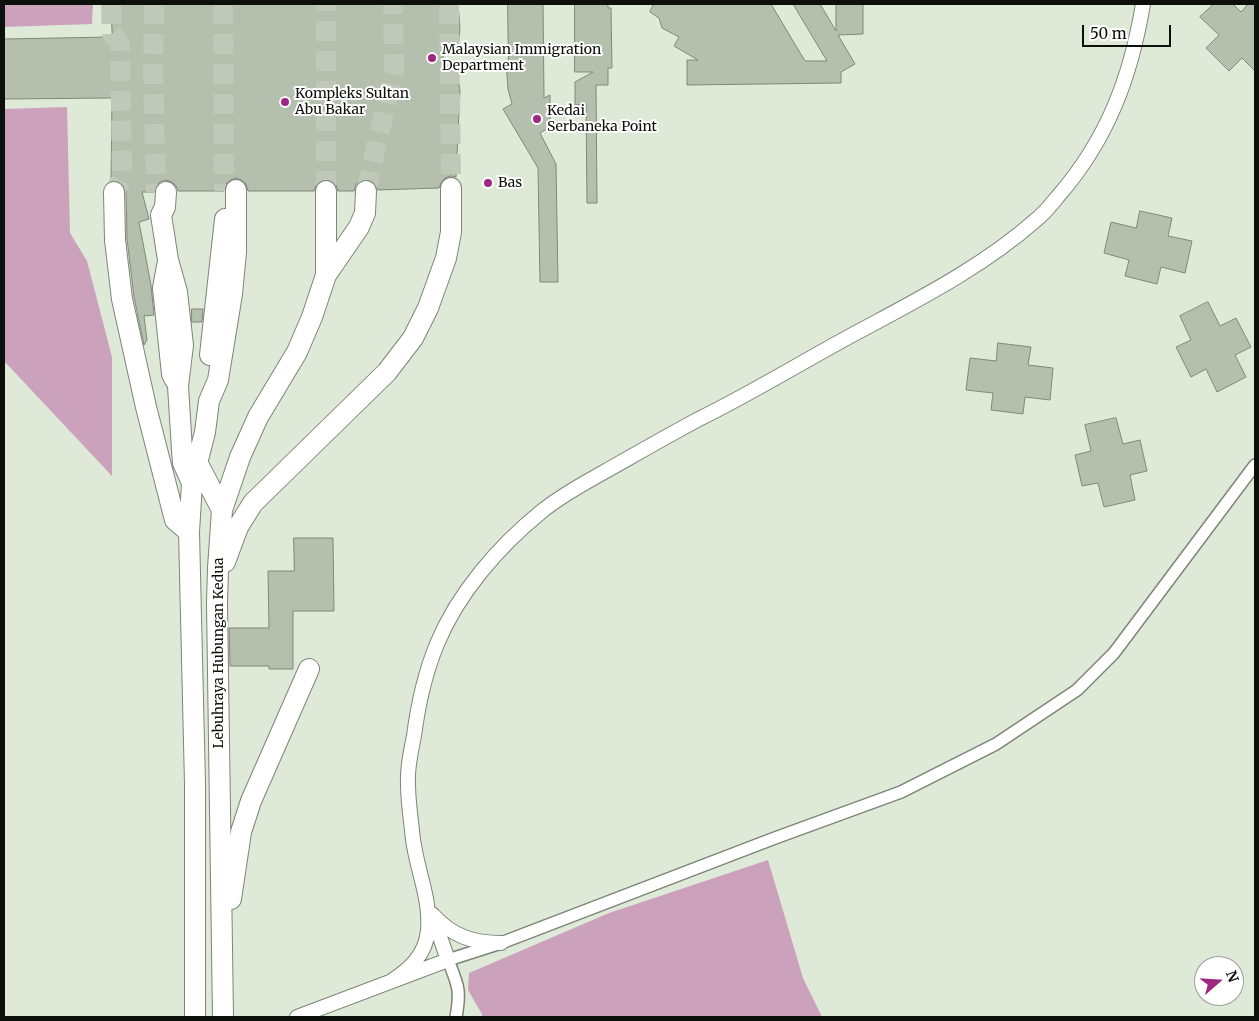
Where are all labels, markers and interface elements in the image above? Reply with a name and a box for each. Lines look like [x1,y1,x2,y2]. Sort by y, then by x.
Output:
scale bar [1084,15,1173,47]
text: 50 m [1090,24,1127,43]
place label: Malaysian Immigration Department [442,42,601,74]
marker: Malaysian Immigration Department [426,52,438,64]
place label: Kompleks Sultan Abu Bakar [295,86,409,118]
marker: Kompleks Sultan Abu Bakar [279,96,291,108]
place label: Kedai Serbaneka Point [547,103,657,136]
marker: Kedai Serbaneka Point [531,113,543,125]
place label: Bas [498,175,522,191]
marker: Bas [482,177,494,189]
street label: Lebuhraya Hubungan Kedua [211,558,227,748]
north arrow [1194,956,1244,1006]
text: N [1222,968,1243,985]

